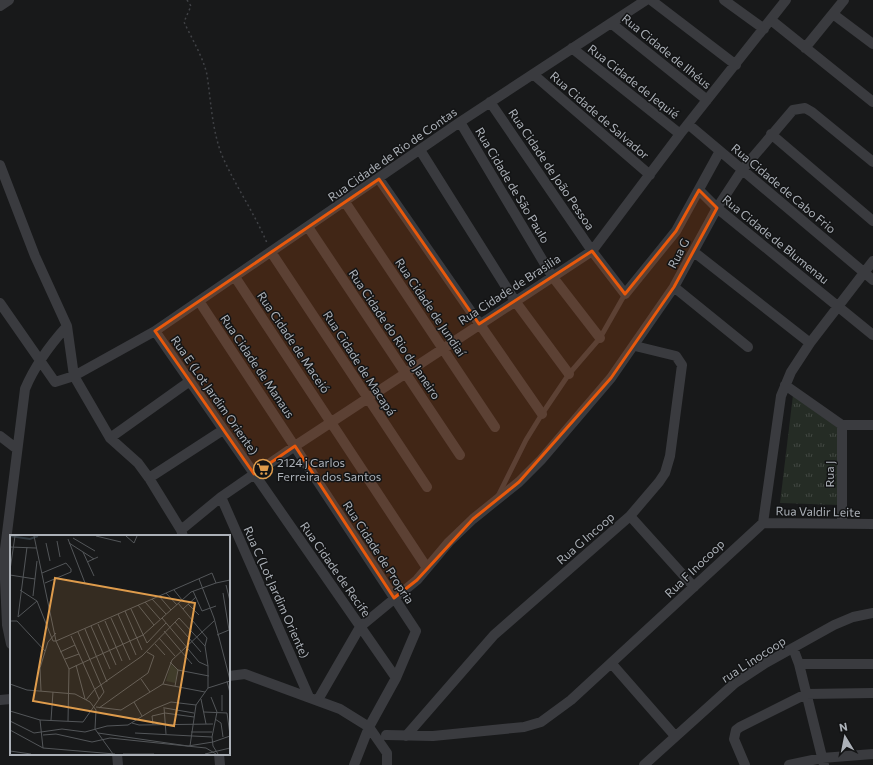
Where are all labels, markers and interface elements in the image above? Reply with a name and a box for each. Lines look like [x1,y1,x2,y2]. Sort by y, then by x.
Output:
street label: Rua Cidade de Ilhéus [620,11,714,91]
street label: Rua Cidade de Jequié [585,41,682,122]
street label: Rua Cidade de Salvador [548,68,652,162]
street label: Rua Cidade de Rio de Contas [325,104,459,204]
street label: Rua Cidade de João Pessoa [505,106,598,233]
street label: Rua Cidade de São Paulo [473,125,553,245]
street label: Rua Cidade de Cabo Frio [729,140,839,236]
street label: Rua Cidade de Blumenau [720,192,832,286]
street label: Rua G [664,236,692,270]
street label: Rua Cidade de Brasilia [455,251,563,327]
street label: Rua Cidade de Jundiaí [392,255,470,360]
street label: Rua Cidade do Rio de Janeiro [345,266,444,402]
street label: Rua Cidade de Maceió [255,289,333,395]
street label: Rua Cidade de Macapá [321,308,399,418]
street label: Rua Cidade de Manaus [218,312,298,420]
street label: Rua E (Lot Jardim Oriente) [168,333,261,458]
place label: 2124 j Carlos Ferreira dos Santos [277,455,381,483]
supermarket icon: 2124 j Carlos Ferreira dos Santos [252,458,274,480]
street label: Rua J [822,461,837,487]
street label: Rua Cidade de Propria [341,498,417,606]
street label: Rua Valdir Leite [776,503,860,519]
street label: Rua G Incoop [553,509,617,567]
street label: Rua Cidade de Recife [298,519,374,619]
street label: Rua C (Lot Jardim Oriente) [241,524,312,661]
inset map [10,535,230,755]
street label: Rua F Inocoop [661,536,727,600]
street label: rua L inocoop [718,633,788,685]
north arrow [825,717,865,757]
text: N [838,720,848,734]

